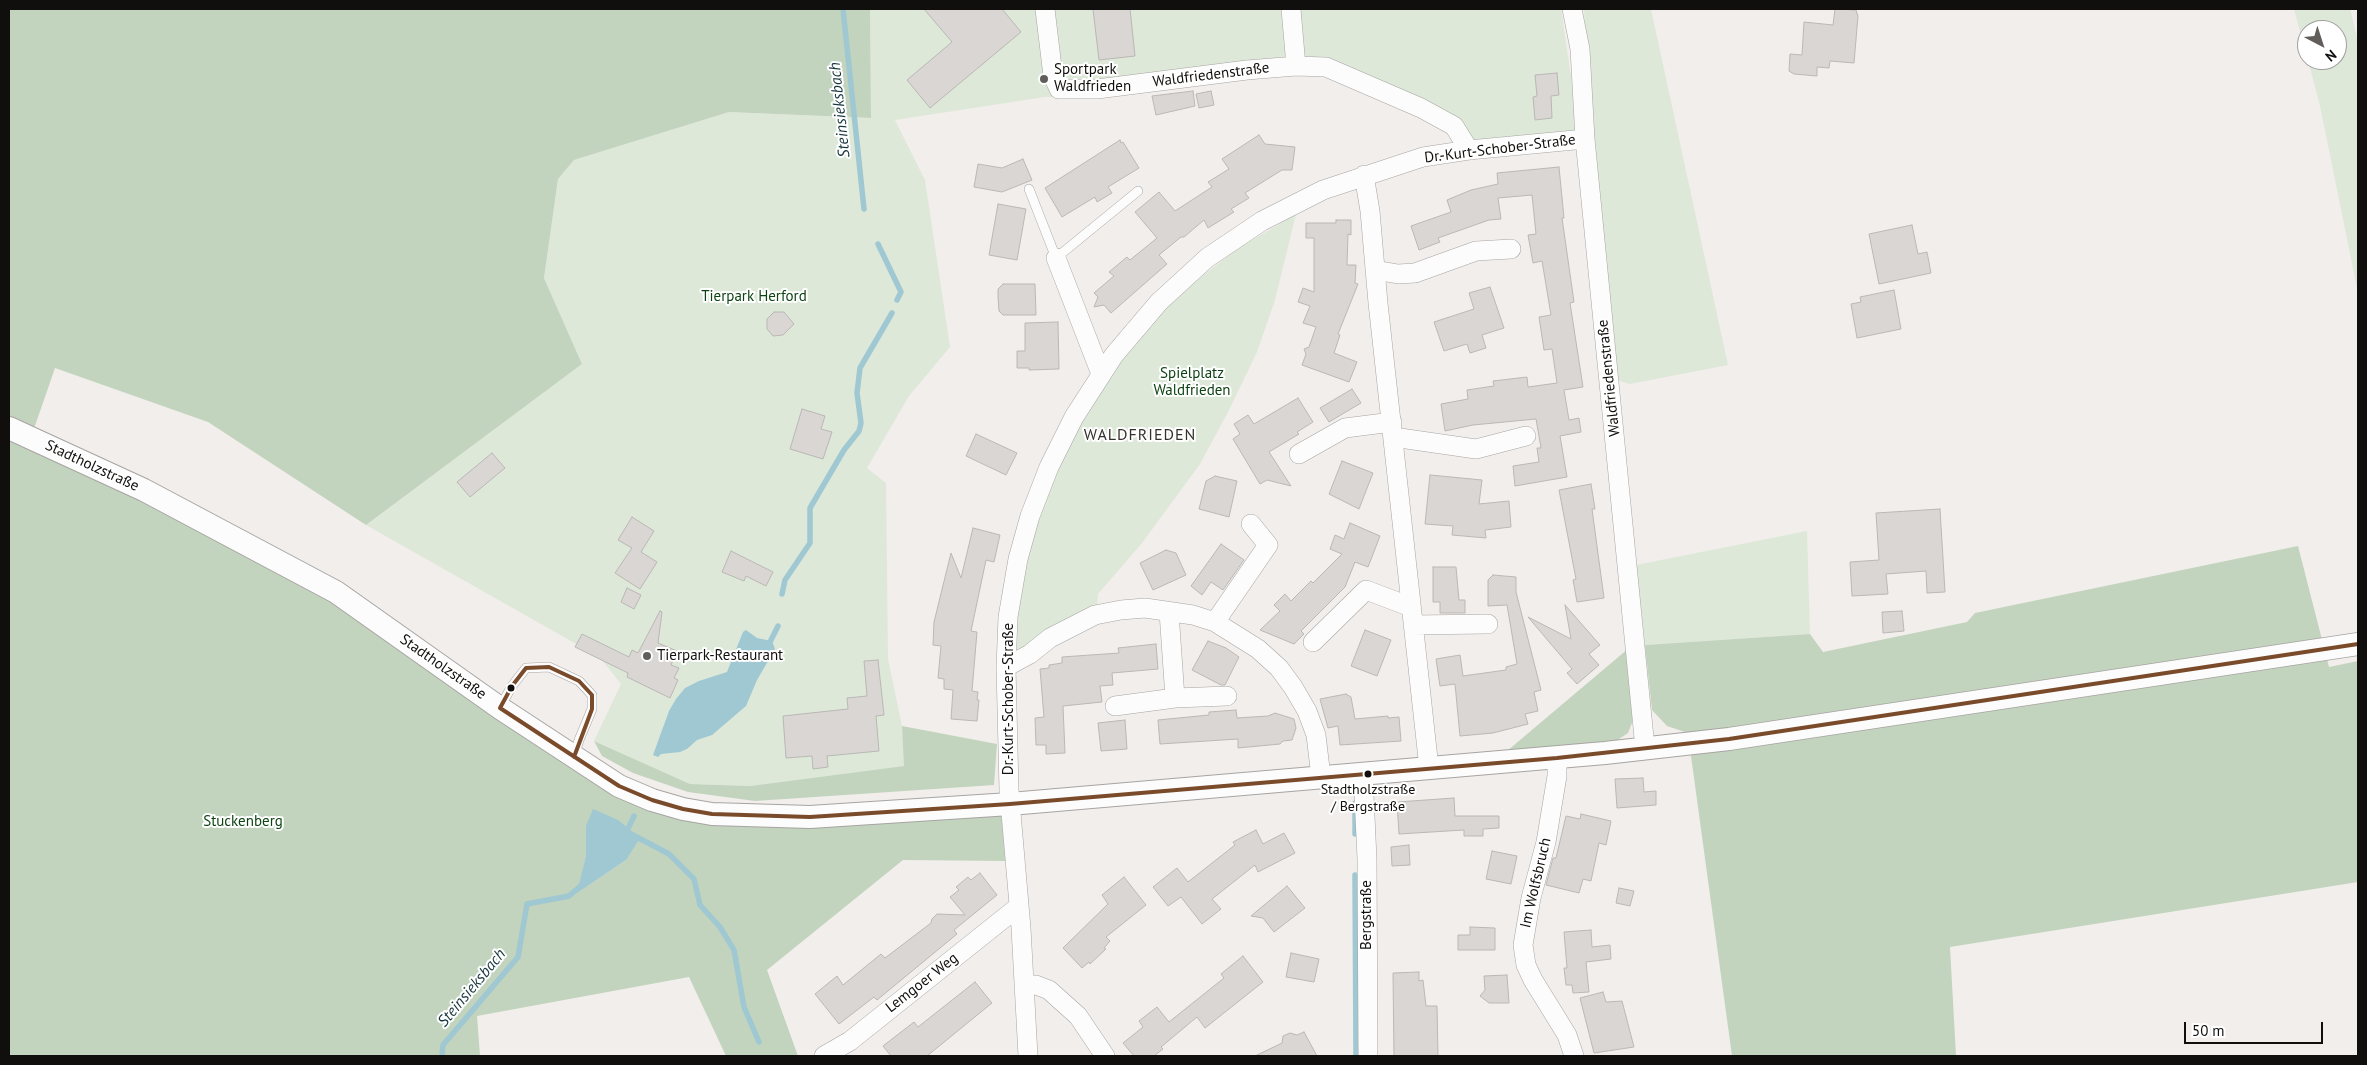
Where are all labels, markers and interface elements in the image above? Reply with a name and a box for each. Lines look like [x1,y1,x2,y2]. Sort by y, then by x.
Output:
north arrow [2297,20,2347,70]
text: N [2322,46,2340,66]
street label: Waldfriedenstraße [1152,59,1270,91]
water label: Steinsieksbach [825,61,855,159]
place label: Sportpark Waldfrieden [1054,61,1131,96]
marker: Sportpark Waldfrieden [1038,73,1050,85]
street label: Dr.-Kurt-Schober-Straße [1423,131,1577,167]
park label: Tierpark Herford [701,288,807,306]
street label: Waldfriedenstraße [1594,319,1624,437]
park label: Spielplatz Waldfrieden [1153,365,1231,400]
district label: WALDFRIEDEN [1082,425,1198,445]
street label: Stadtholzstraße [42,436,142,496]
street label: Dr.-Kurt-Schober-Straße [1000,623,1018,775]
street label: Stadtholzstraße [396,631,490,703]
place label: Tierpark-Restaurant [657,647,783,665]
marker: Tierpark-Restaurant [641,650,653,662]
unlabelled marker [506,683,516,693]
marker: Stadtholzstraße / Bergstraße [1363,769,1373,779]
place label: Stadtholzstraße / Bergstraße [1321,782,1415,814]
park label: Stuckenberg [203,813,283,831]
street label: Im Wolfsbruch [1517,836,1555,930]
street label: Bergstraße [1358,880,1376,950]
water label: Steinsieksbach [434,945,510,1031]
street label: Lemgoer Weg [882,949,962,1017]
scale bar [2187,1012,2326,1044]
text: 50 m [2192,1021,2225,1040]

